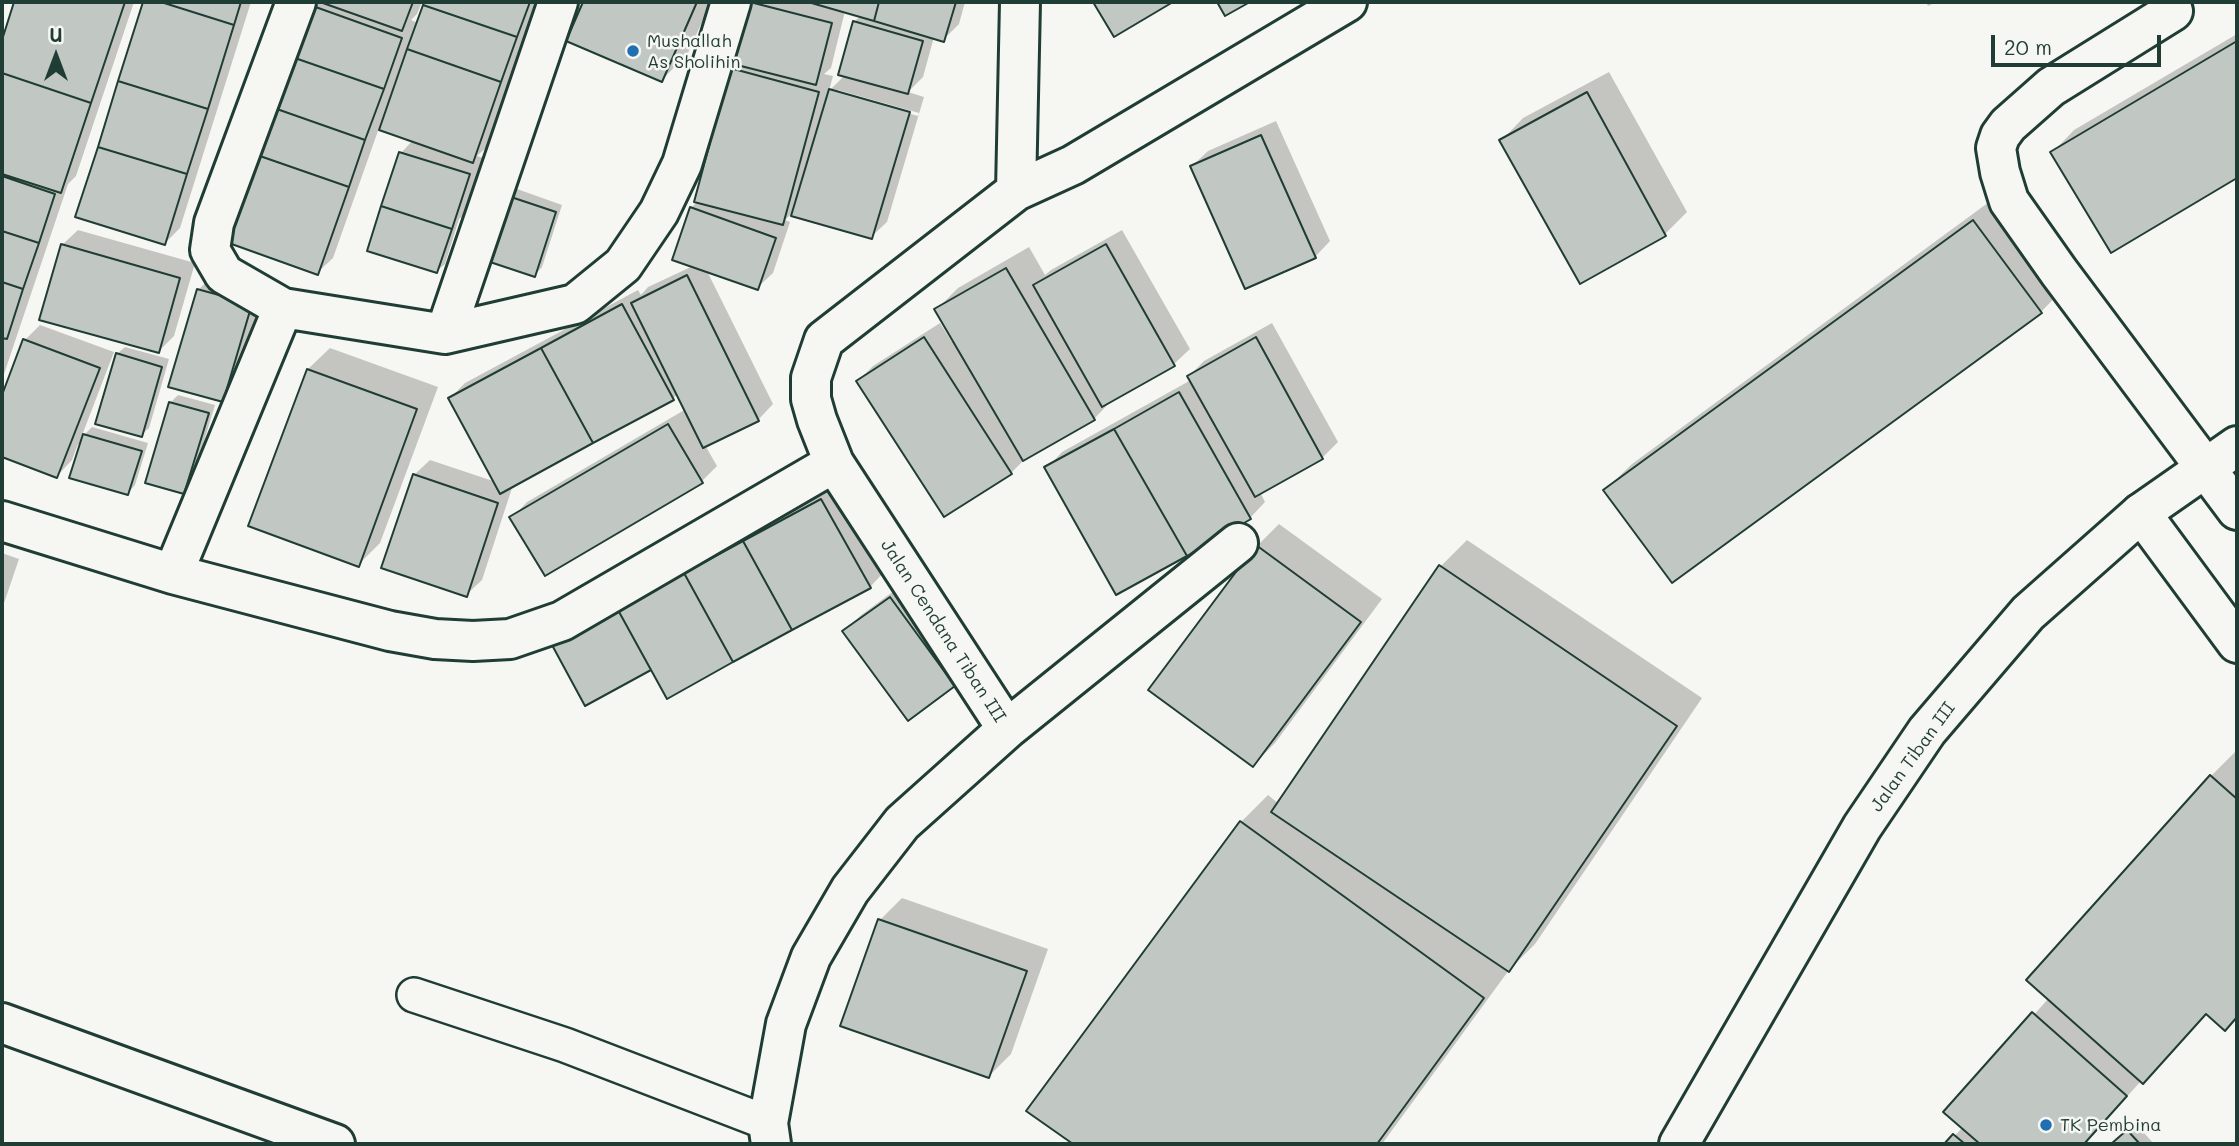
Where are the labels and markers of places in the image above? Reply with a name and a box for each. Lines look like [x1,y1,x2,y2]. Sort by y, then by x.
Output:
place label: Mushallah As Sholihin [647,30,741,72]
marker: Mushallah As Sholihin [625,43,641,59]
place label: TK Pembina [2060,1114,2161,1136]
marker: TK Pembina [2038,1117,2054,1133]

